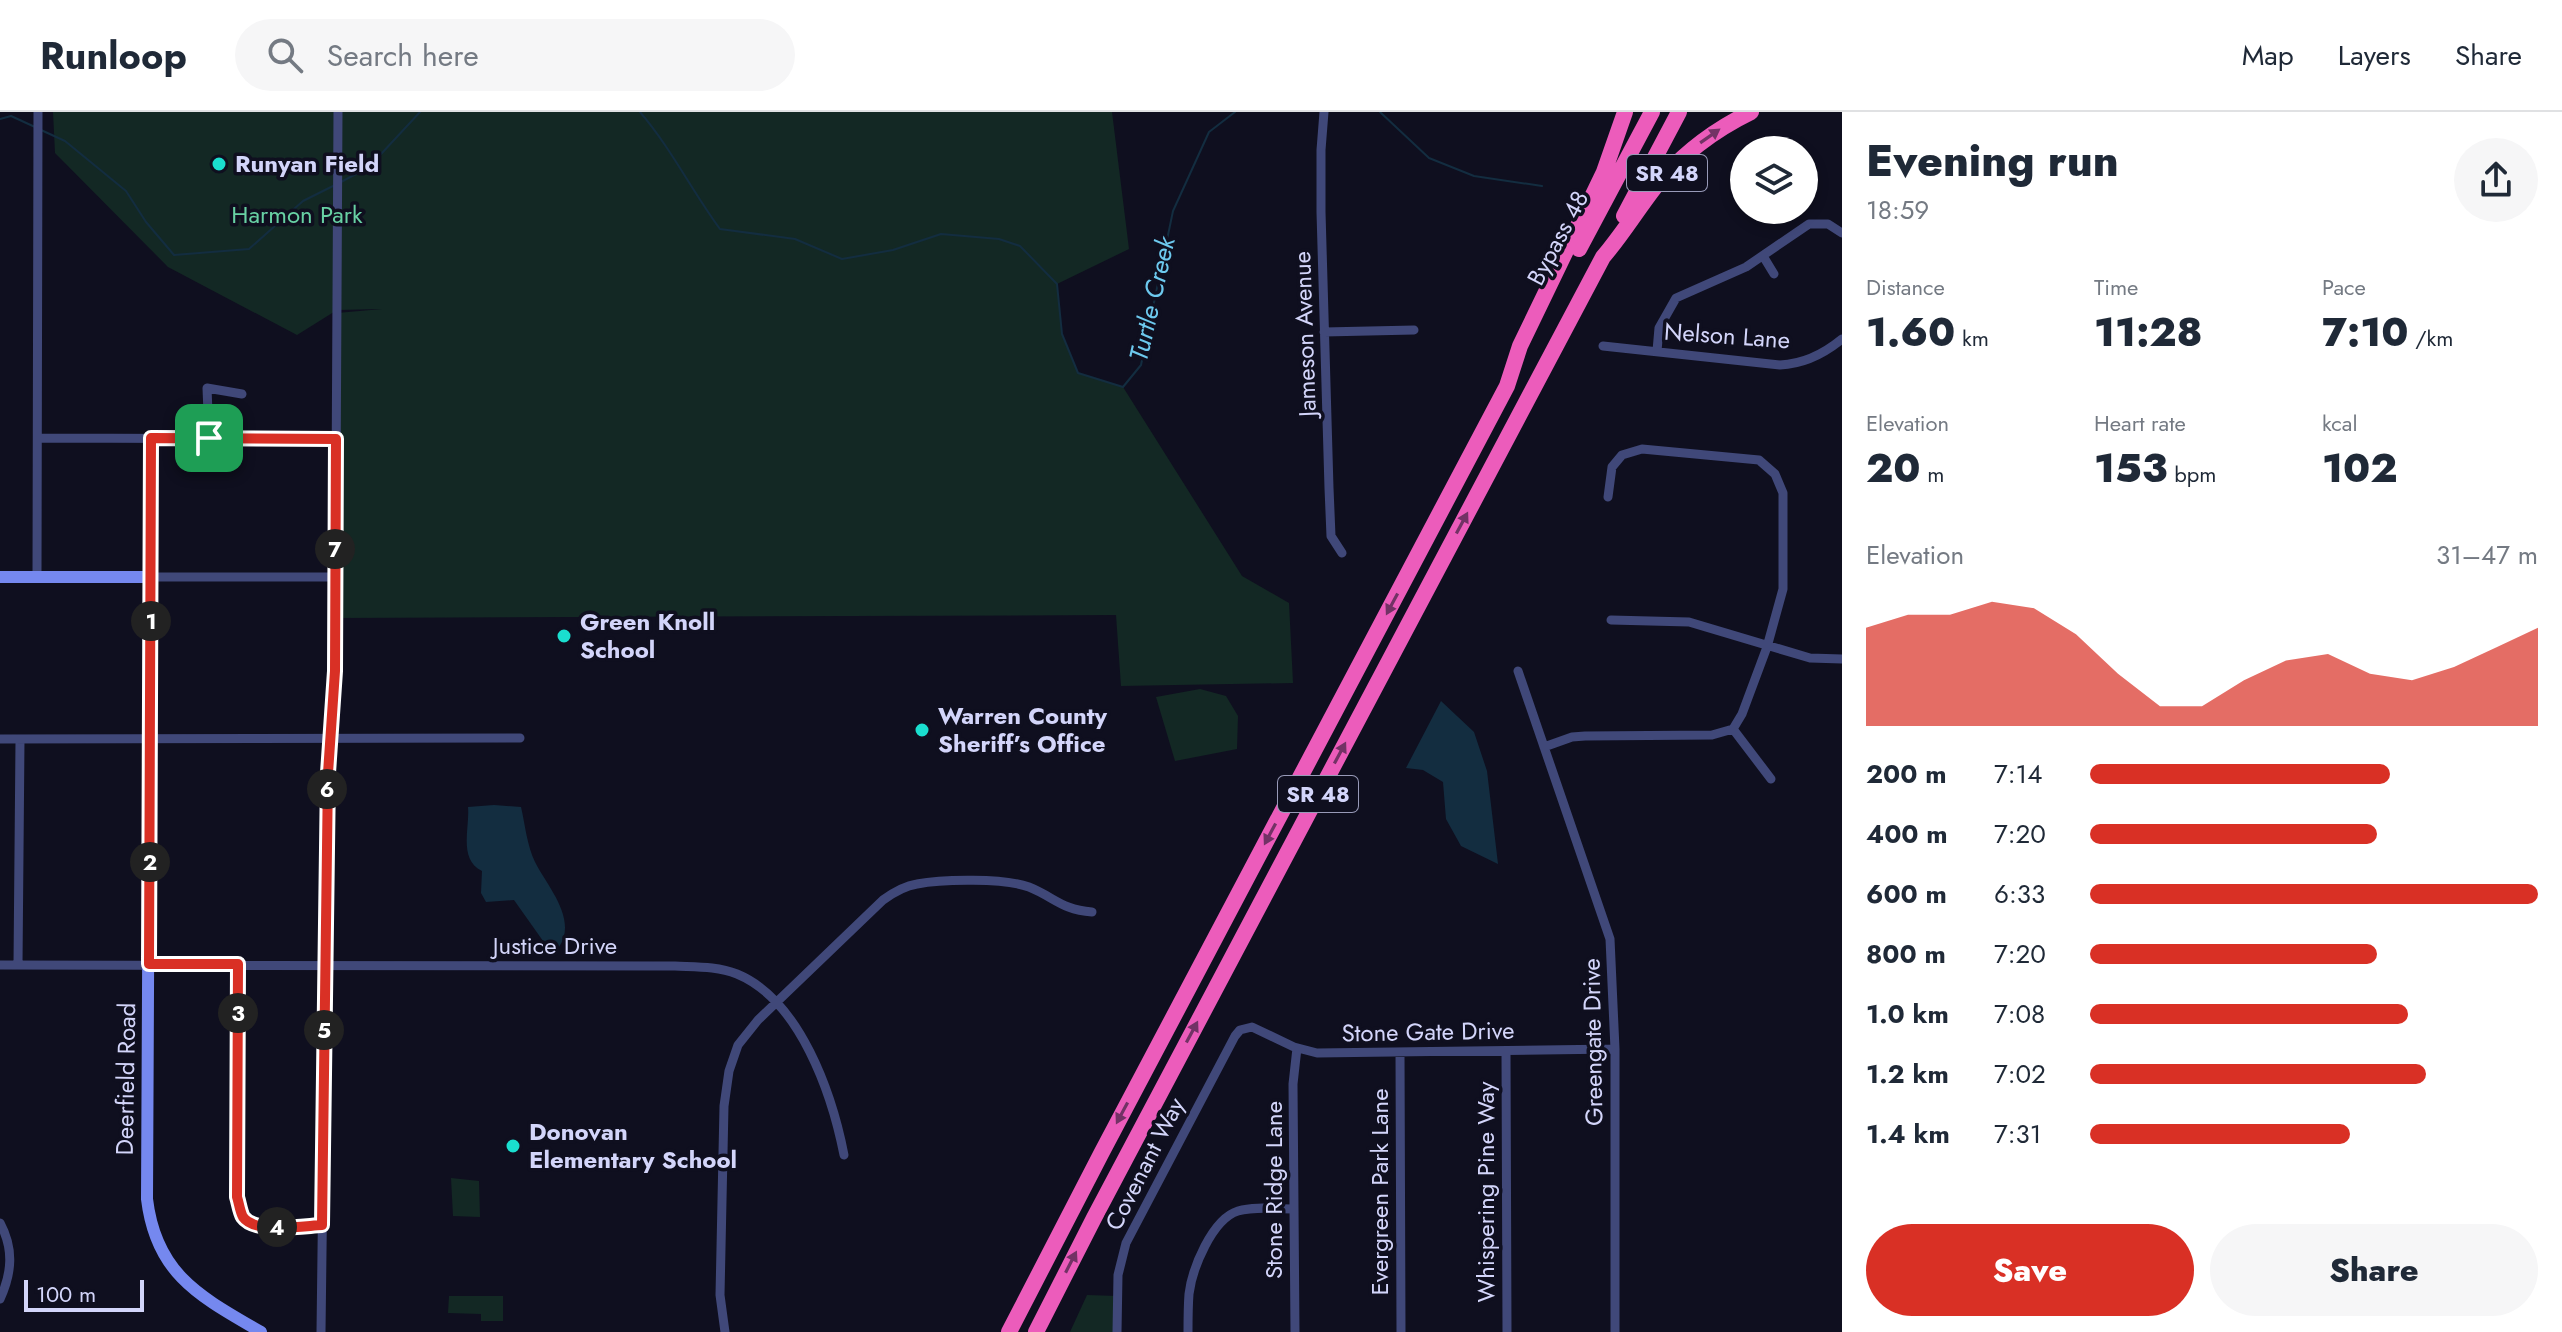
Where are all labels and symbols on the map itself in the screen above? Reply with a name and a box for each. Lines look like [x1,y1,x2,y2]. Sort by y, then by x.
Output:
one-way arrow [1699,129,1720,144]
place label: Runyan Field [235,146,379,181]
marker: Runyan Field [210,155,228,173]
road number: SR 48 [1627,155,1707,191]
street label: Bypass 48 [1518,184,1597,291]
park label: Harmon Park [231,197,363,232]
water label: Turtle Creek [1119,231,1185,365]
street label: Jameson Avenue [1284,251,1325,420]
street label: Nelson Lane [1663,314,1791,357]
pin [175,404,243,472]
one-way arrow [1456,512,1469,535]
pin: 7 [315,529,355,569]
one-way arrow [1385,592,1398,615]
pin: 1 [131,601,171,641]
place label: Green Knoll School [580,604,715,667]
marker: Green Knoll School [555,627,573,645]
place label: Warren County Sheriff’s Office [938,698,1107,761]
marker: Warren County Sheriff’s Office [913,721,931,739]
one-way arrow [1334,741,1347,764]
pin: 6 [307,769,347,809]
road number: SR 48 [1278,776,1358,812]
one-way arrow [1264,822,1277,845]
pin: 2 [130,842,170,882]
street label: Justice Drive [490,928,617,963]
street label: Greengate Drive [1574,958,1611,1126]
pin: 3 [218,993,258,1033]
street label: Deerfield Road [107,1002,144,1156]
pin: 5 [304,1010,344,1050]
street label: Stone Gate Drive [1341,1012,1515,1051]
one-way arrow [1186,1021,1199,1044]
street label: Whispering Pine Way [1468,1081,1503,1303]
street label: Evergreen Park Lane [1362,1089,1397,1295]
street label: Covenant Way [1096,1091,1193,1236]
street label: Stone Ridge Lane [1256,1101,1291,1279]
one-way arrow [1116,1102,1130,1124]
place label: Donovan Elementary School [529,1114,737,1177]
marker: Donovan Elementary School [504,1137,522,1155]
pin: 4 [257,1207,297,1247]
one-way arrow [1065,1251,1078,1274]
scale bar [24,1276,144,1312]

